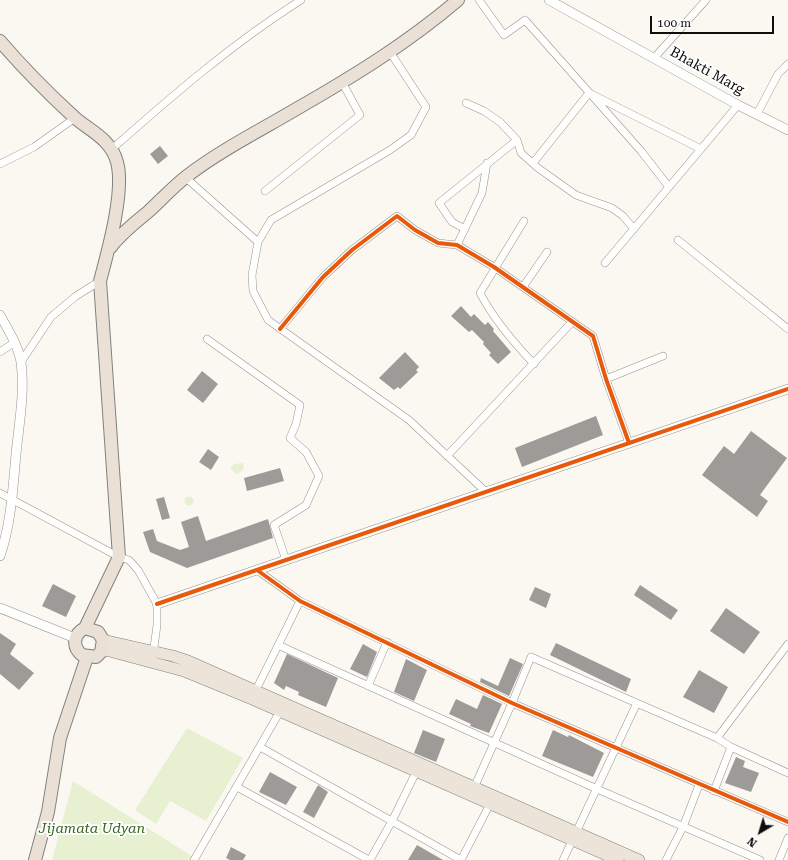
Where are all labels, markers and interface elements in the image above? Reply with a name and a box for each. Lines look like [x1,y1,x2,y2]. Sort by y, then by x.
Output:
scale bar [652,8,776,34]
text: 100 m [657,16,691,30]
street label: Bhakti Marg [667,44,747,98]
north arrow [740,812,780,852]
park label: Jijamata Udyan [39,821,145,837]
text: N [745,834,760,850]

